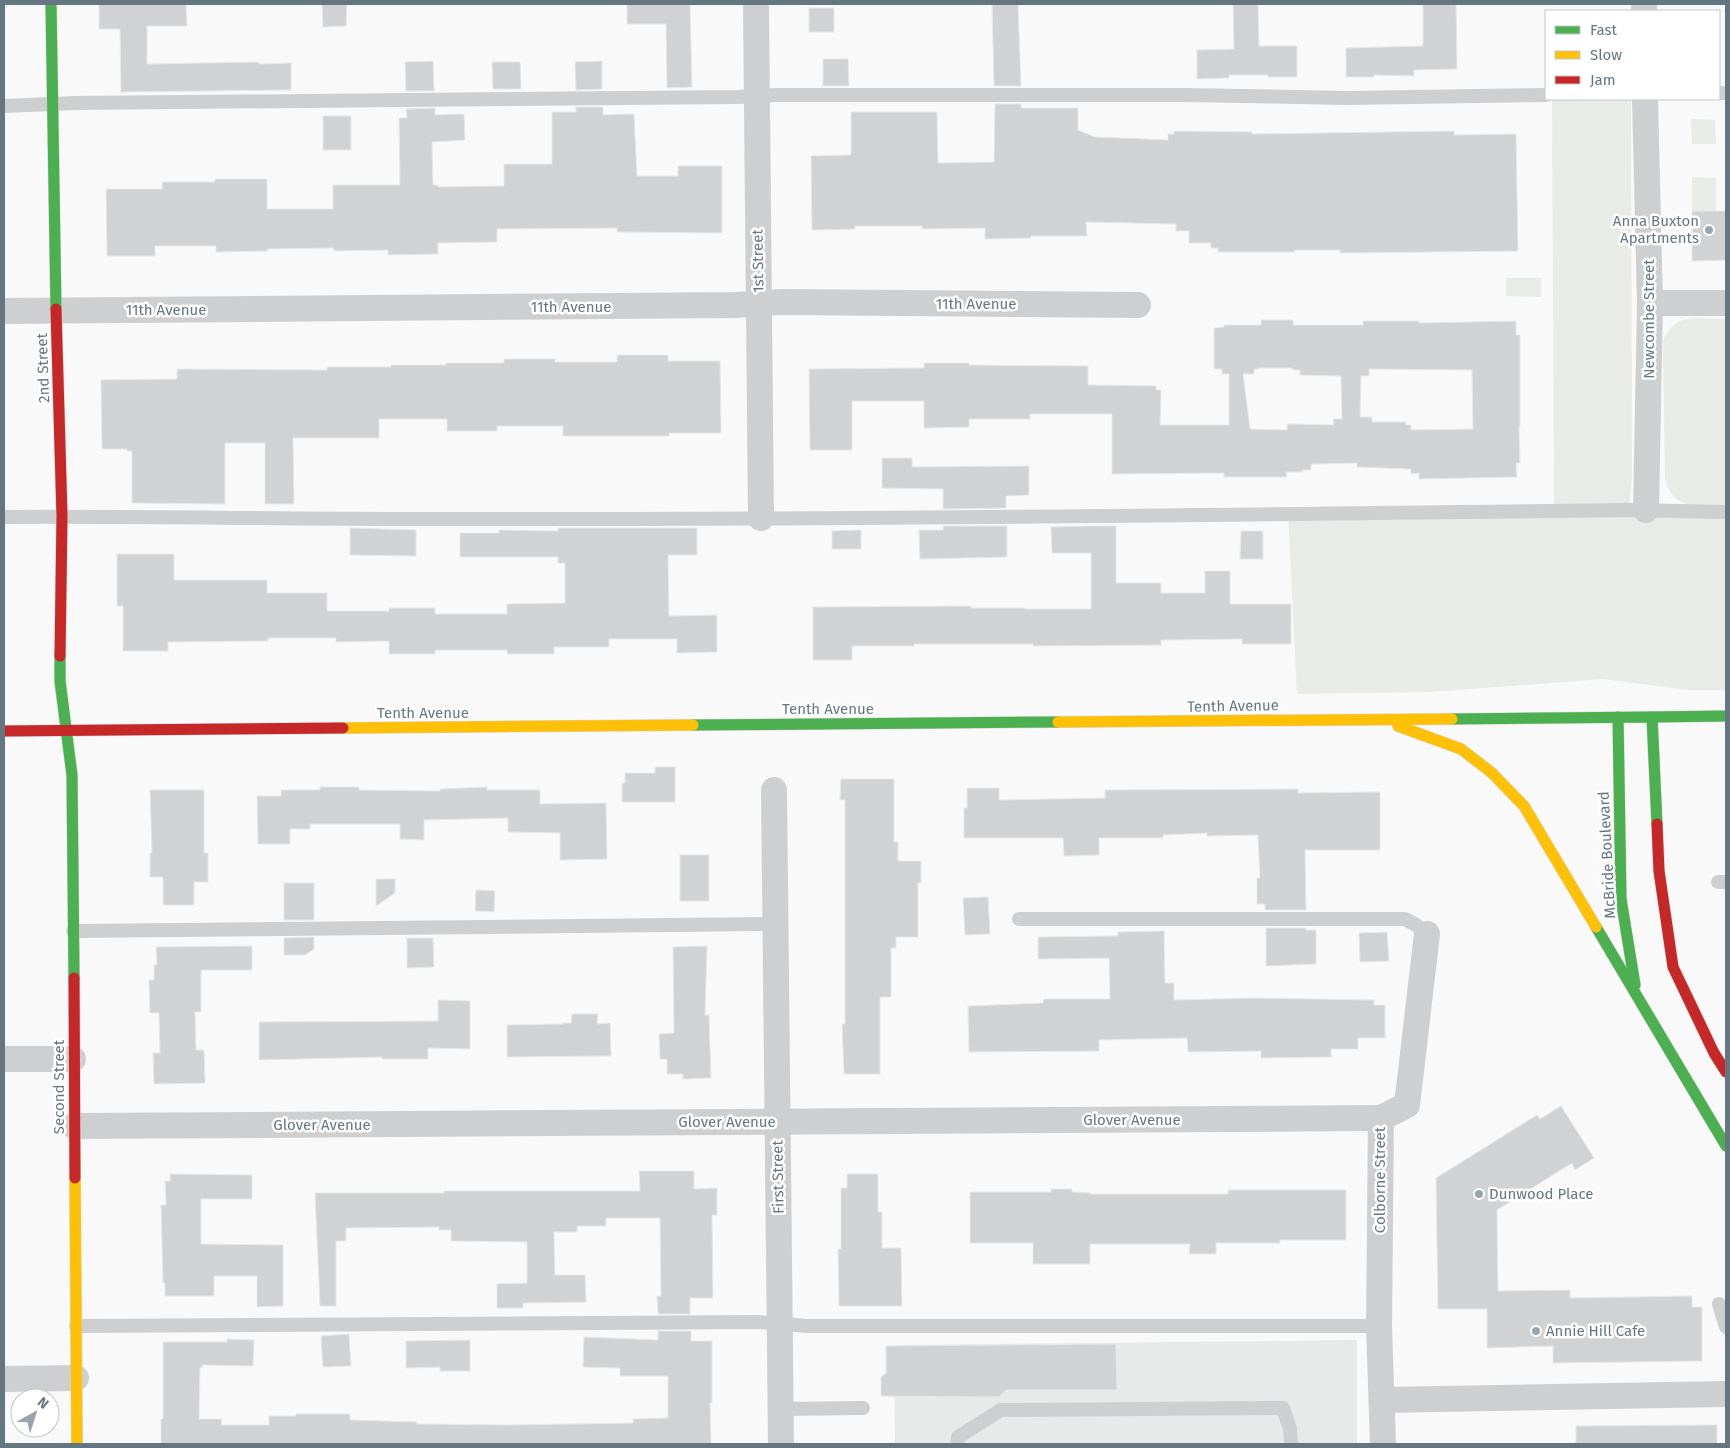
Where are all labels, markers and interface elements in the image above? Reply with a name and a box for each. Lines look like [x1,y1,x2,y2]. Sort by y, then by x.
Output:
legend [1545,10,1720,100]
text: Fast [1590,21,1617,39]
text: Slow [1590,46,1622,64]
text: Jam [1590,71,1616,89]
place label: Anna Buxton Apartments [1613,212,1699,247]
marker: Anna Buxton Apartments [1703,224,1715,236]
street label: 1st Street [748,228,768,293]
street label: Newcombe Street [1640,259,1658,379]
street label: 11th Avenue [936,295,1016,313]
street label: 11th Avenue [531,298,611,316]
street label: 11th Avenue [126,301,206,319]
street label: 2nd Street [33,332,53,403]
street label: Tenth Avenue [1187,696,1279,716]
street label: Tenth Avenue [782,700,874,718]
street label: Tenth Avenue [377,704,469,722]
street label: McBride Boulevard [1595,791,1619,919]
street label: Second Street [50,1039,68,1134]
street label: Glover Avenue [1083,1111,1181,1129]
street label: Glover Avenue [678,1113,776,1131]
street label: Glover Avenue [273,1116,371,1134]
street label: Colborne Street [1371,1126,1389,1233]
street label: First Street [768,1139,788,1214]
place label: Dunwood Place [1489,1185,1594,1203]
marker: Dunwood Place [1473,1188,1485,1200]
place label: Annie Hill Cafe [1546,1322,1645,1340]
marker: Annie Hill Cafe [1530,1325,1542,1337]
north arrow [10,1388,60,1438]
text: N [34,1394,52,1413]

